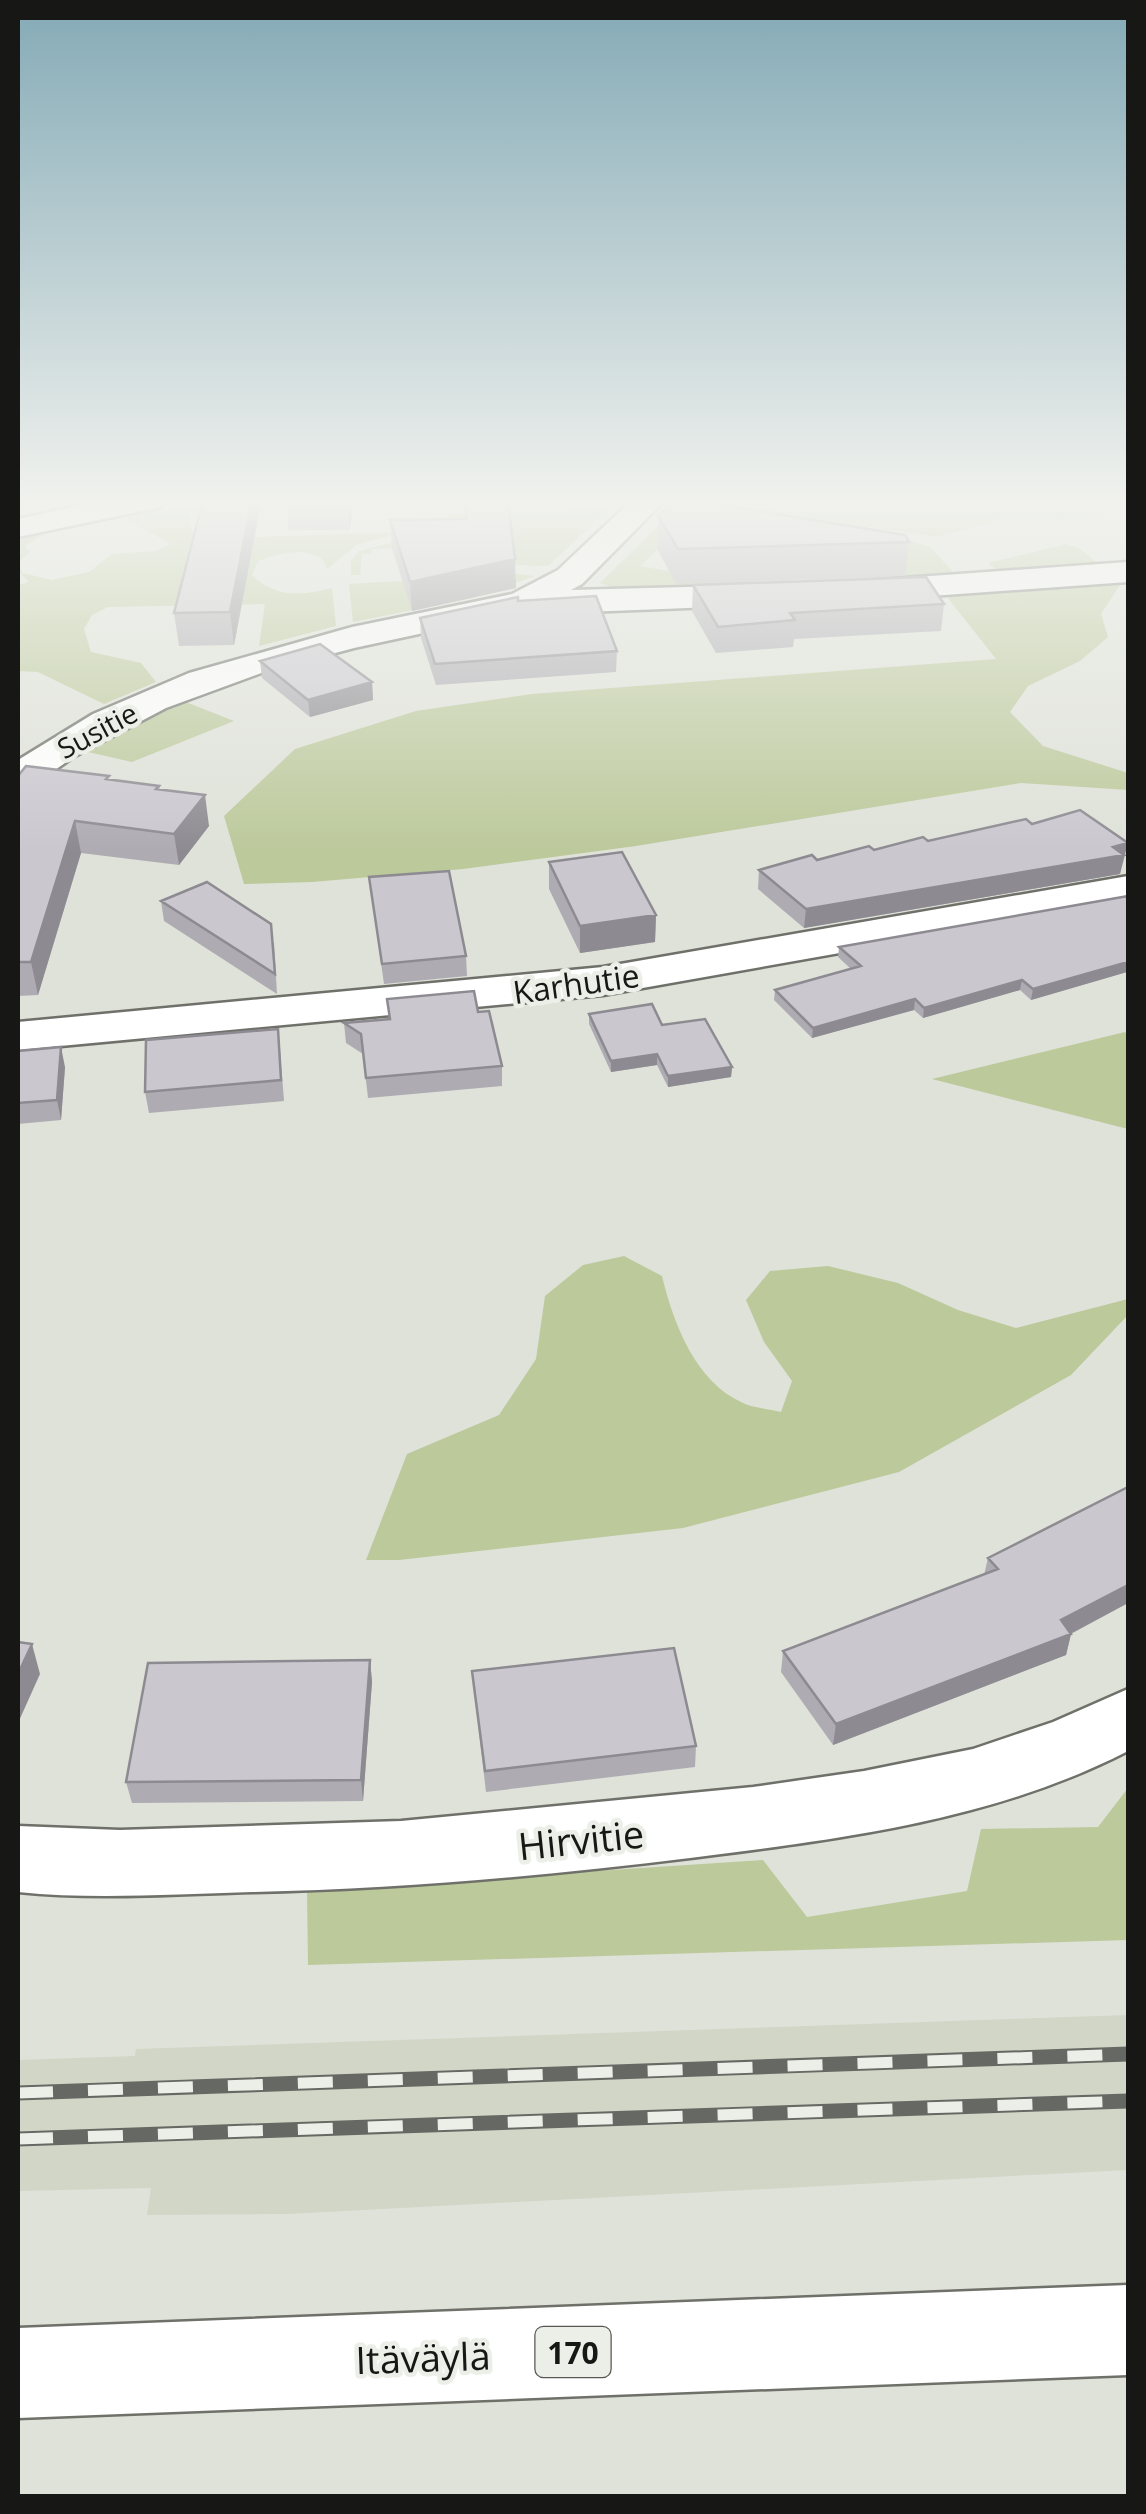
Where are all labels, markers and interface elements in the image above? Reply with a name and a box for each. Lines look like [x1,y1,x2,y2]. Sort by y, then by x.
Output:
street label: Susitie [50,693,144,767]
street label: Karhutie [510,953,642,1013]
street label: Hirvitie [516,1807,646,1871]
road number: 170 [536,2327,610,2377]
street label: Itäväylä [355,2329,491,2385]

